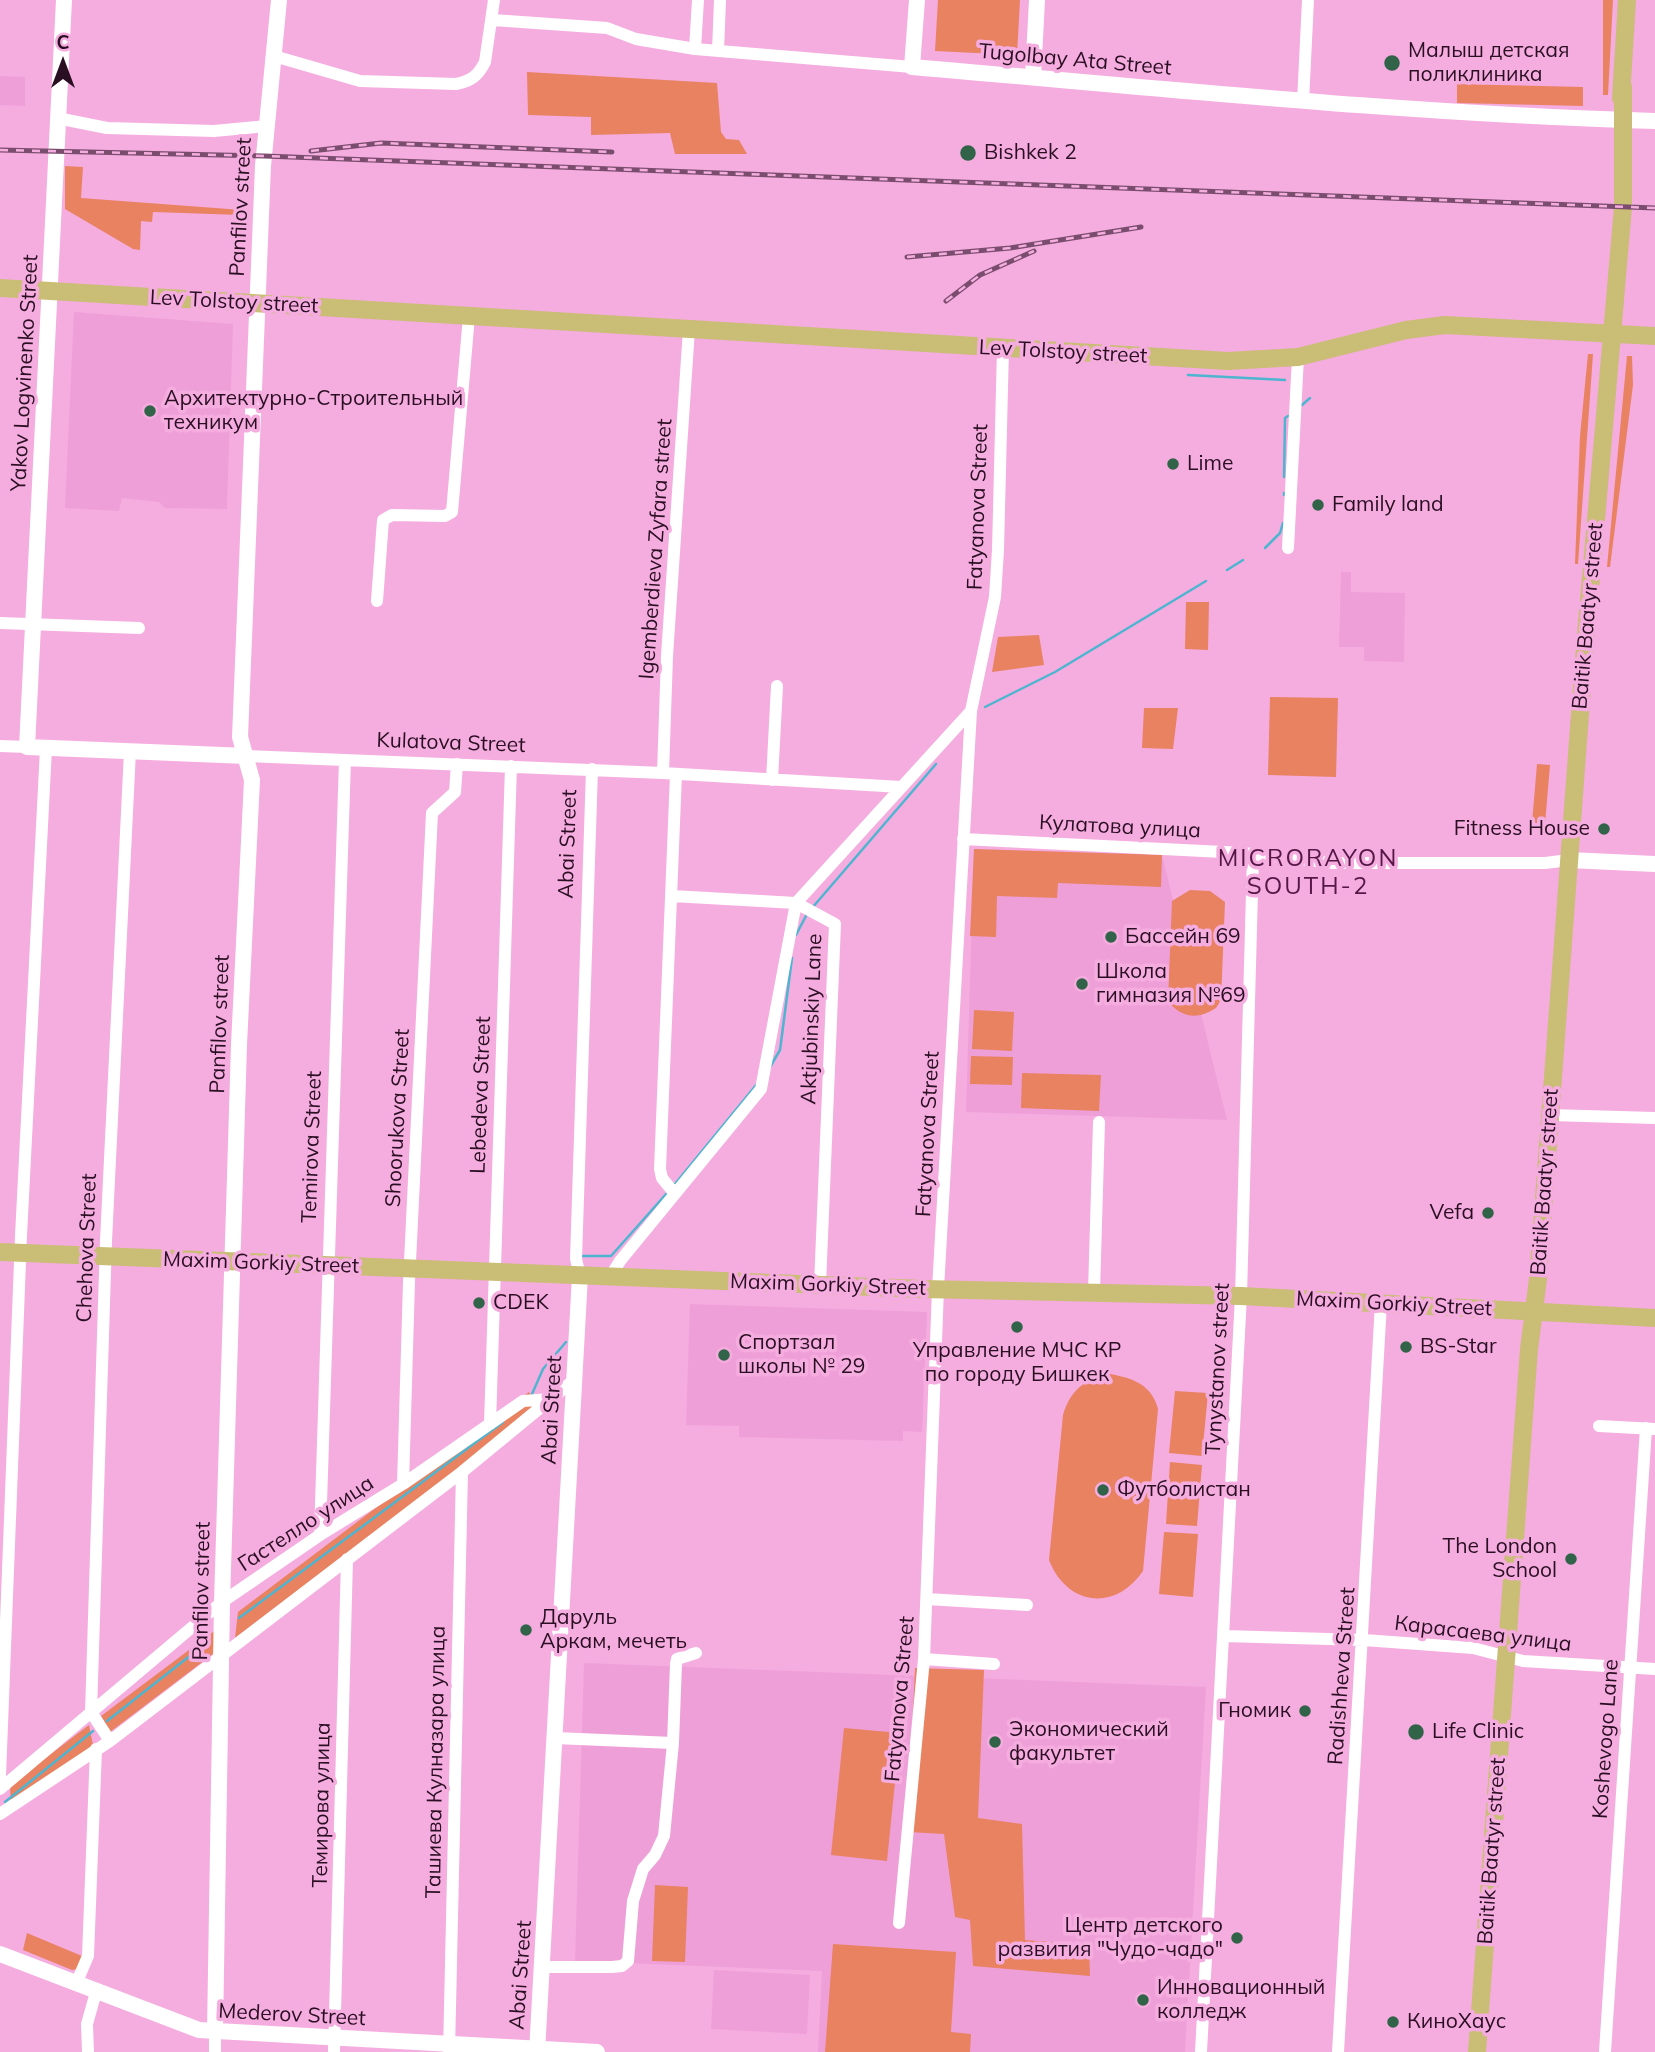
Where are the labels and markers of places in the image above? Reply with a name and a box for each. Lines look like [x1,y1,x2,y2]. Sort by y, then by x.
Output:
place label: Малыш детская поликлиника [1408,38,1570,88]
marker: Малыш детская поликлиника [1382,53,1402,73]
place label: Bishkek 2 [984,140,1077,166]
marker: Bishkek 2 [958,143,978,163]
place label: Архитектурно-Строительный техникум [164,386,463,436]
marker: Архитектурно-Строительный техникум [142,403,158,419]
place label: Lime [1187,451,1233,477]
marker: Lime [1165,456,1181,472]
place label: Family land [1332,492,1444,518]
marker: Family land [1310,497,1326,513]
place label: Fitness House [1454,816,1590,842]
marker: Fitness House [1596,821,1612,837]
place label: Бассейн 69 [1125,924,1241,950]
marker: Бассейн 69 [1103,929,1119,945]
place label: Школа гимназия №69 [1096,959,1246,1009]
marker: Школа гимназия №69 [1074,976,1090,992]
place label: Vefa [1430,1200,1474,1226]
marker: Vefa [1480,1205,1496,1221]
place label: CDEK [493,1290,549,1316]
marker: CDEK [471,1295,487,1311]
marker: Управление МЧС КР по городу Бишкек [1009,1319,1025,1335]
place label: Спортзал школы № 29 [738,1330,865,1380]
place label: BS-Star [1420,1334,1497,1360]
place label: Управление МЧС КР по городу Бишкек [913,1338,1121,1388]
marker: BS-Star [1398,1339,1414,1355]
marker: Спортзал школы № 29 [716,1347,732,1363]
place label: Футболистан [1117,1477,1251,1503]
marker: Футболистан [1095,1482,1111,1498]
place label: The London School [1443,1534,1557,1584]
marker: The London School [1563,1551,1579,1567]
place label: Даруль Аркам, мечеть [540,1605,687,1655]
marker: Даруль Аркам, мечеть [518,1622,534,1638]
place label: Гномик [1218,1698,1291,1724]
marker: Гномик [1297,1703,1313,1719]
place label: Экономический факультет [1009,1717,1169,1767]
place label: Life Clinic [1432,1719,1524,1745]
marker: Life Clinic [1406,1722,1426,1742]
marker: Экономический факультет [987,1734,1003,1750]
place label: Центр детского развития "Чудо-чадо" [997,1913,1223,1963]
marker: Центр детского развития "Чудо-чадо" [1229,1930,1245,1946]
place label: Инновационный колледж [1157,1975,1325,2025]
marker: Инновационный колледж [1135,1992,1151,2008]
place label: КиноХаус [1407,2009,1506,2035]
marker: КиноХаус [1385,2014,1401,2030]

